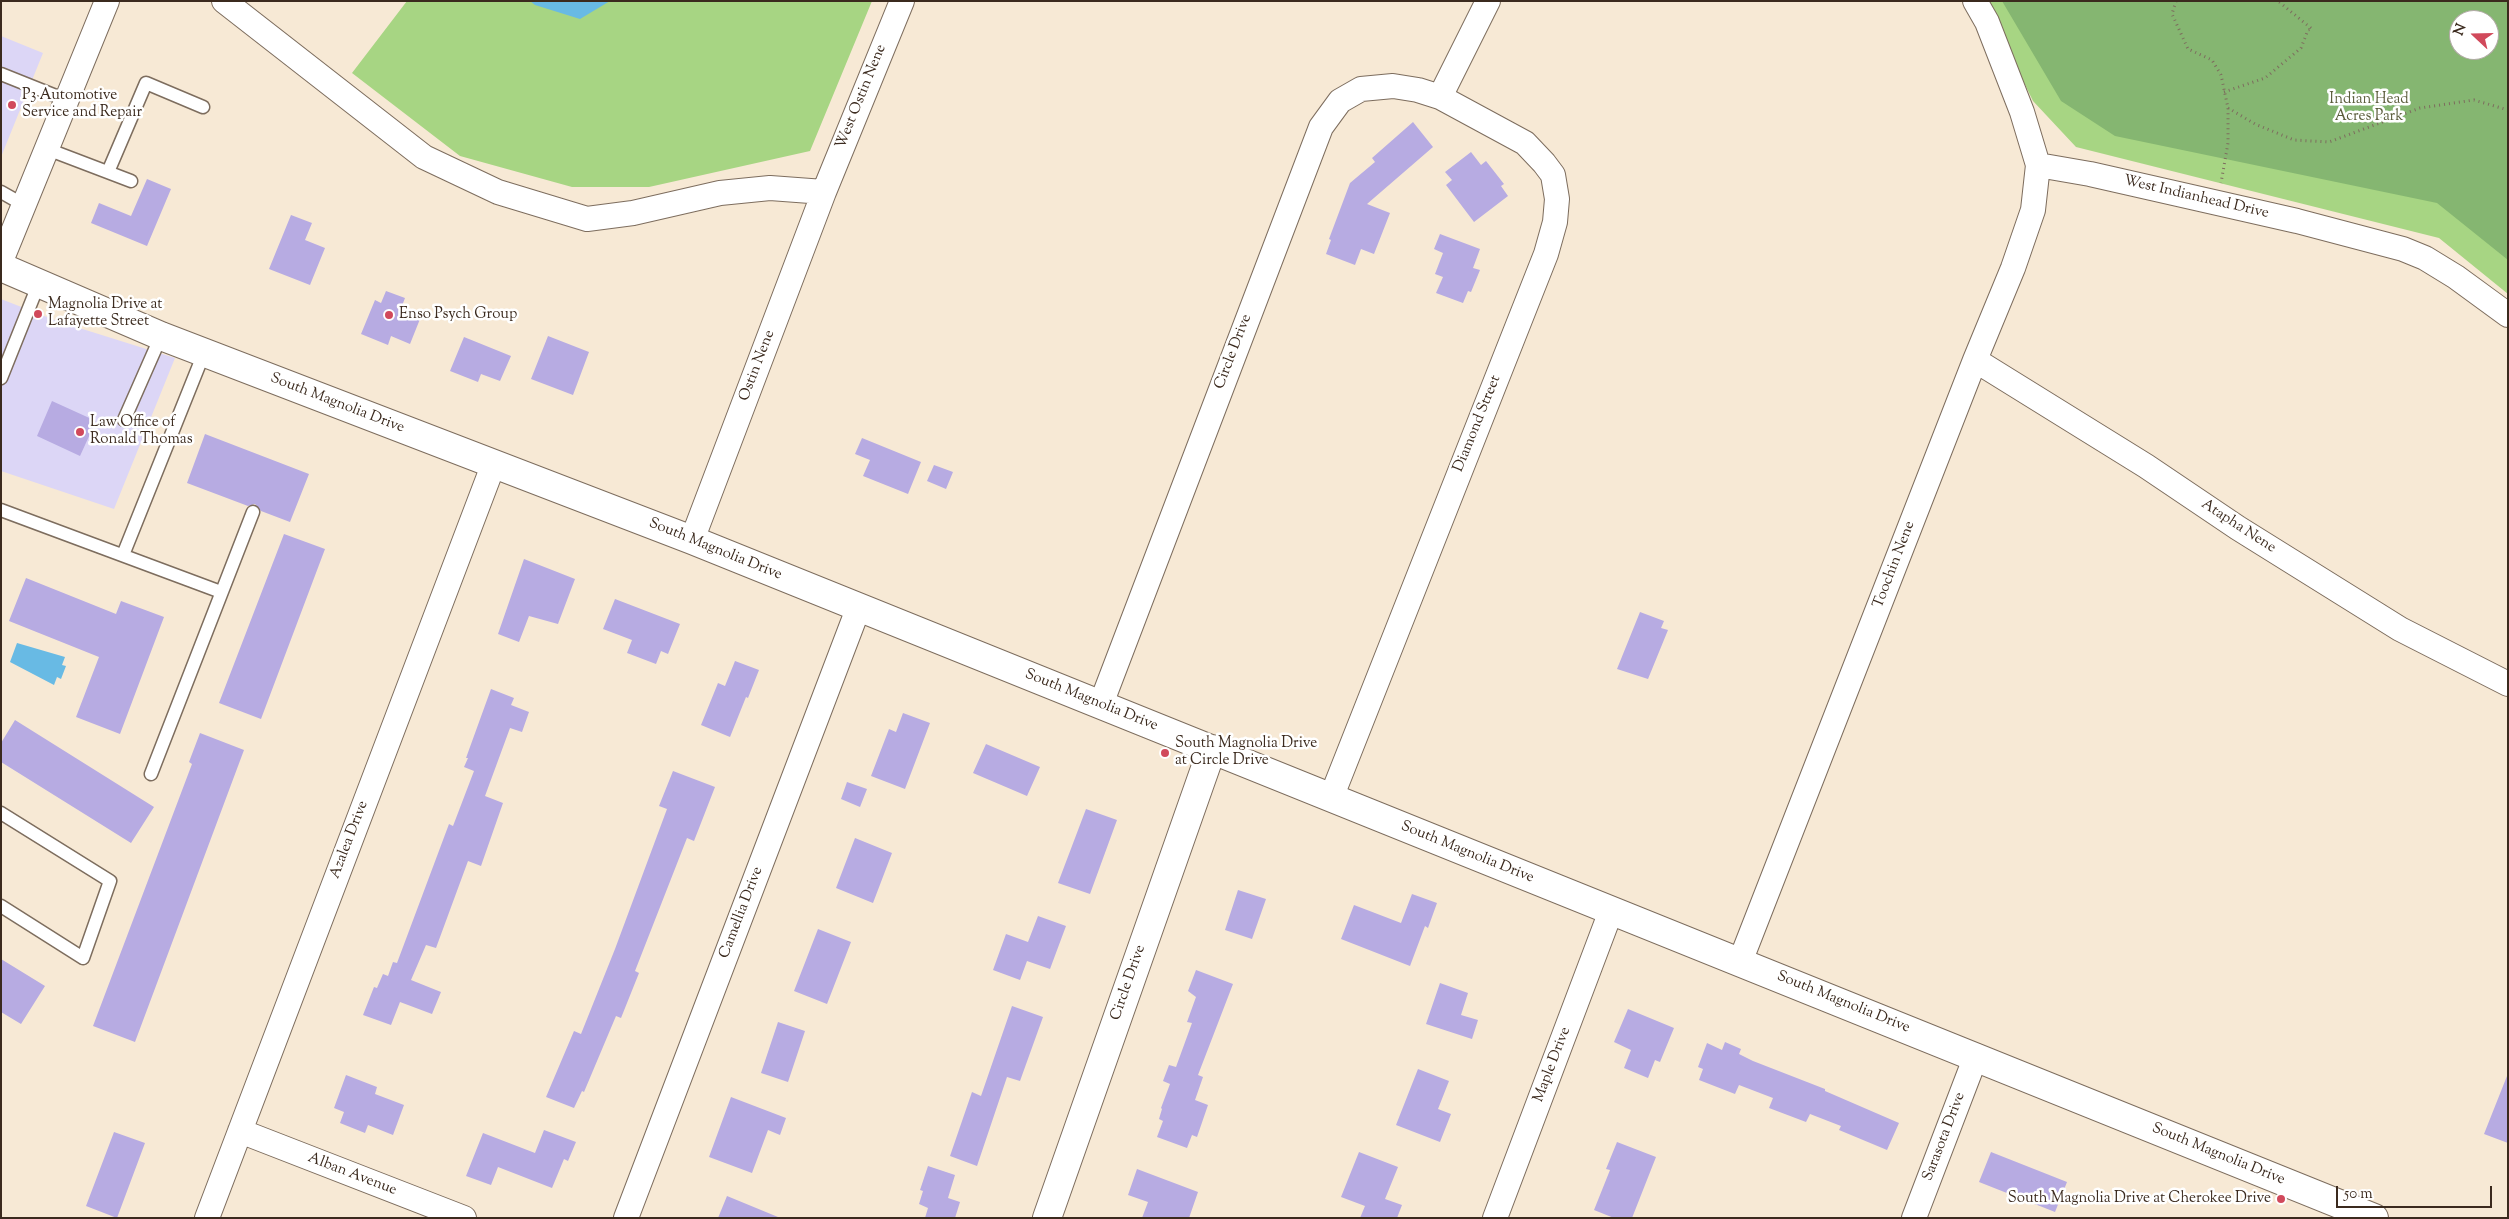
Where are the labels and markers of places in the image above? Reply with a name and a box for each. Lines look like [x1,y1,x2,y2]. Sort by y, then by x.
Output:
place label: P3 Automotive Service and Repair [22,87,142,122]
marker: P3 Automotive Service and Repair [6,99,18,111]
place label: Magnolia Drive at Lafayette Street [48,296,162,331]
place label: Enso Psych Group [399,306,517,324]
marker: Magnolia Drive at Lafayette Street [32,308,44,320]
marker: Enso Psych Group [383,309,395,321]
place label: Law Office of Ronald Thomas [90,414,193,449]
marker: Law Office of Ronald Thomas [74,426,86,438]
place label: South Magnolia Drive at Circle Drive [1175,735,1317,770]
marker: South Magnolia Drive at Circle Drive [1159,747,1171,759]
place label: South Magnolia Drive at Cherokee Drive [2008,1190,2271,1208]
marker: South Magnolia Drive at Cherokee Drive [2275,1193,2287,1205]

